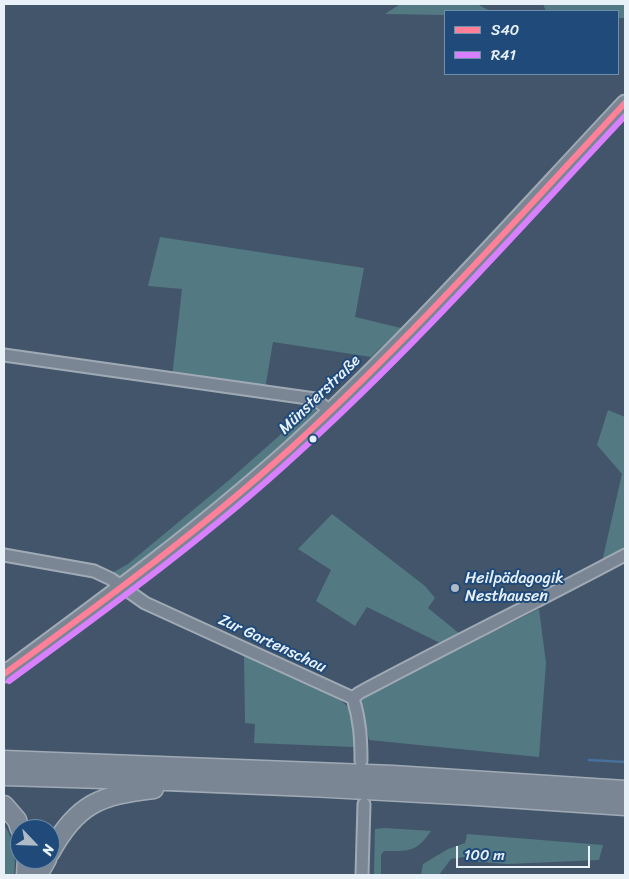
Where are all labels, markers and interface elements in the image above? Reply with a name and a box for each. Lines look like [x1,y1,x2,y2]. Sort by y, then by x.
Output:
legend [444,10,619,75]
text: S40 [491,17,519,43]
text: R41 [491,42,516,68]
street label: Münsterstraße [275,351,365,439]
unlabelled marker [308,434,318,444]
place label: Heilpädagogik Nesthausen [465,569,564,607]
marker: Heilpädagogik Nesthausen [449,582,461,594]
street label: Zur Gartenschau [215,611,329,677]
north arrow [10,819,60,869]
scale bar [459,836,593,868]
text: N [35,840,62,859]
text: 100 m [464,842,505,868]

